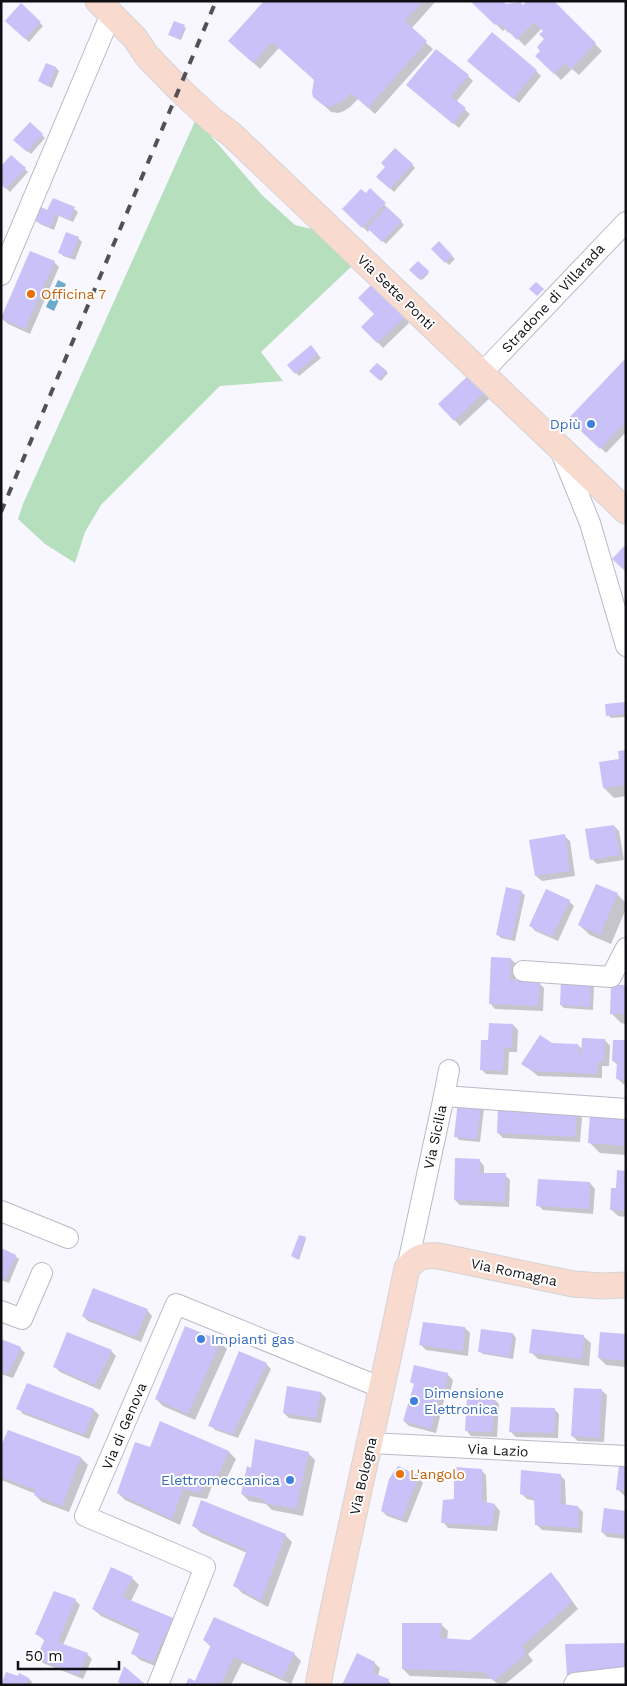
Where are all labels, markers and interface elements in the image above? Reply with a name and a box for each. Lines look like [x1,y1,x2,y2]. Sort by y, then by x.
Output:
street label: Stradone di Villarada [498,240,608,356]
street label: Via Sette Ponti [354,251,438,333]
place label: Officina 7 [41,286,106,302]
marker: Officina 7 [25,288,37,300]
place label: Dpiù [550,416,581,432]
marker: Dpiù [585,418,597,430]
street label: Via Sicilia [420,1103,450,1171]
street label: Via Romagna [469,1255,559,1289]
place label: Impianti gas [211,1331,295,1347]
marker: Impianti gas [195,1333,207,1345]
street label: Via di Genova [99,1380,150,1472]
place label: Dimensione Elettronica [424,1385,504,1417]
marker: Dimensione Elettronica [408,1395,420,1407]
street label: Via Bologna [346,1435,380,1517]
street label: Via Lazio [467,1440,529,1460]
place label: L'angolo [410,1466,465,1482]
marker: L'angolo [394,1468,406,1480]
place label: Elettromeccanica [161,1472,280,1488]
marker: Elettromeccanica [284,1474,296,1486]
scale bar [18,1638,119,1670]
text: 50 m [25,1647,62,1665]

